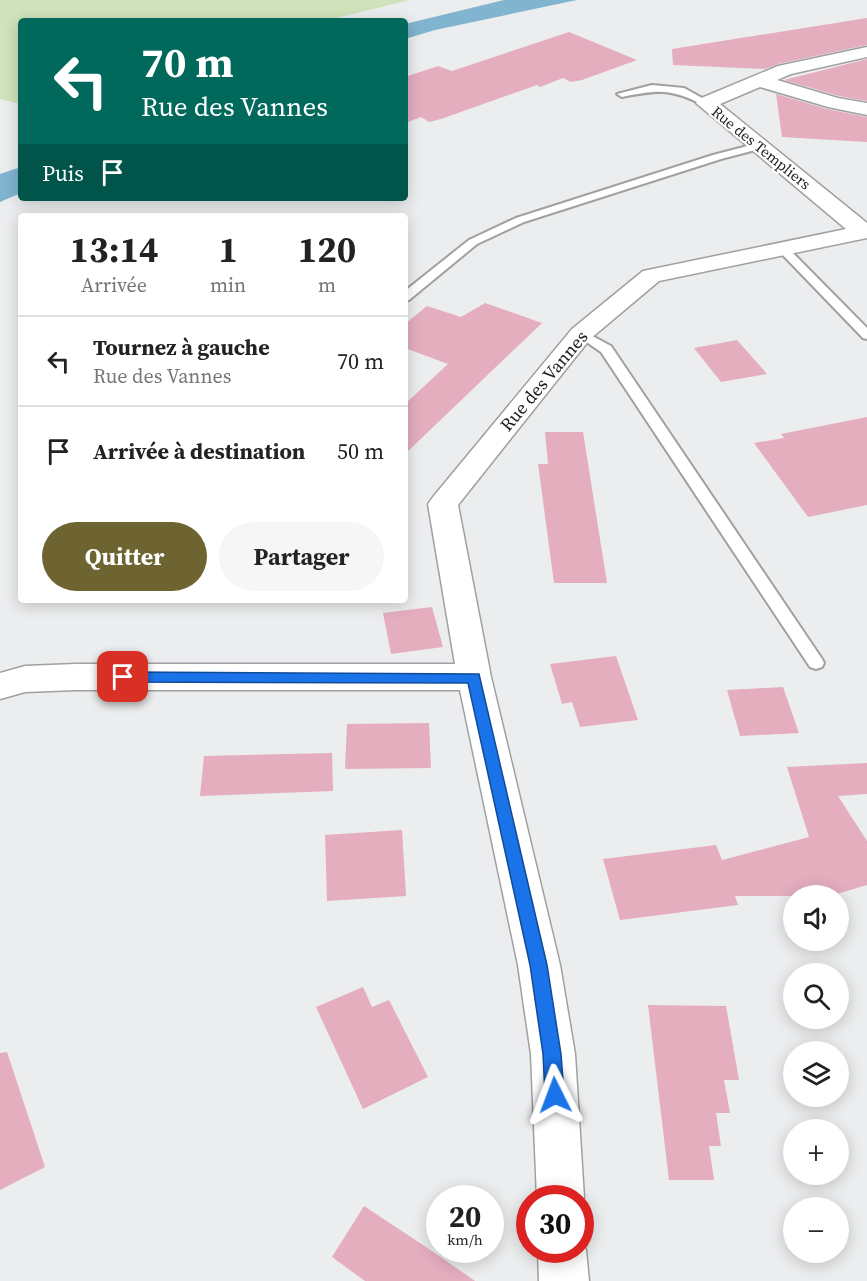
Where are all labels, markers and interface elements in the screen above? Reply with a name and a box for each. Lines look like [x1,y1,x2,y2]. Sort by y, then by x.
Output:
text: 70 m [141,33,234,91]
icon: left [42,42,120,120]
text: Rue des Vannes [141,88,328,125]
street label: Rue des Templiers [707,101,815,194]
icon: arrive [96,156,129,189]
text: Puis [42,158,84,188]
text: 13:14 [70,225,158,274]
text: 1 [218,225,238,274]
text: 120 [298,225,356,274]
text: Arrivée [81,271,147,299]
text: min [210,271,246,299]
text: m [318,271,336,299]
street label: Rue des Vannes [494,325,593,436]
text: Tournez à gauche [93,332,270,362]
icon: left [42,345,75,378]
text: 70 m [337,346,384,376]
text: Rue des Vannes [93,362,231,390]
icon: arrive [42,435,75,468]
text: Arrivée à destination [93,436,305,466]
text: 50 m [337,436,384,466]
button: Quitter [42,522,207,591]
button: Partager [219,522,384,591]
pin [97,651,148,702]
icon: arrive [106,660,139,693]
map controls [783,885,849,1263]
button: sound [783,885,849,951]
button: search [783,963,849,1029]
button: layers [783,1041,849,1107]
position arrow [523,1063,587,1127]
button: + [783,1119,849,1185]
speed limit sign: 30 [516,1185,594,1263]
text: 20 [449,1196,481,1237]
button: − [783,1197,849,1263]
text: km/h [447,1229,483,1250]

